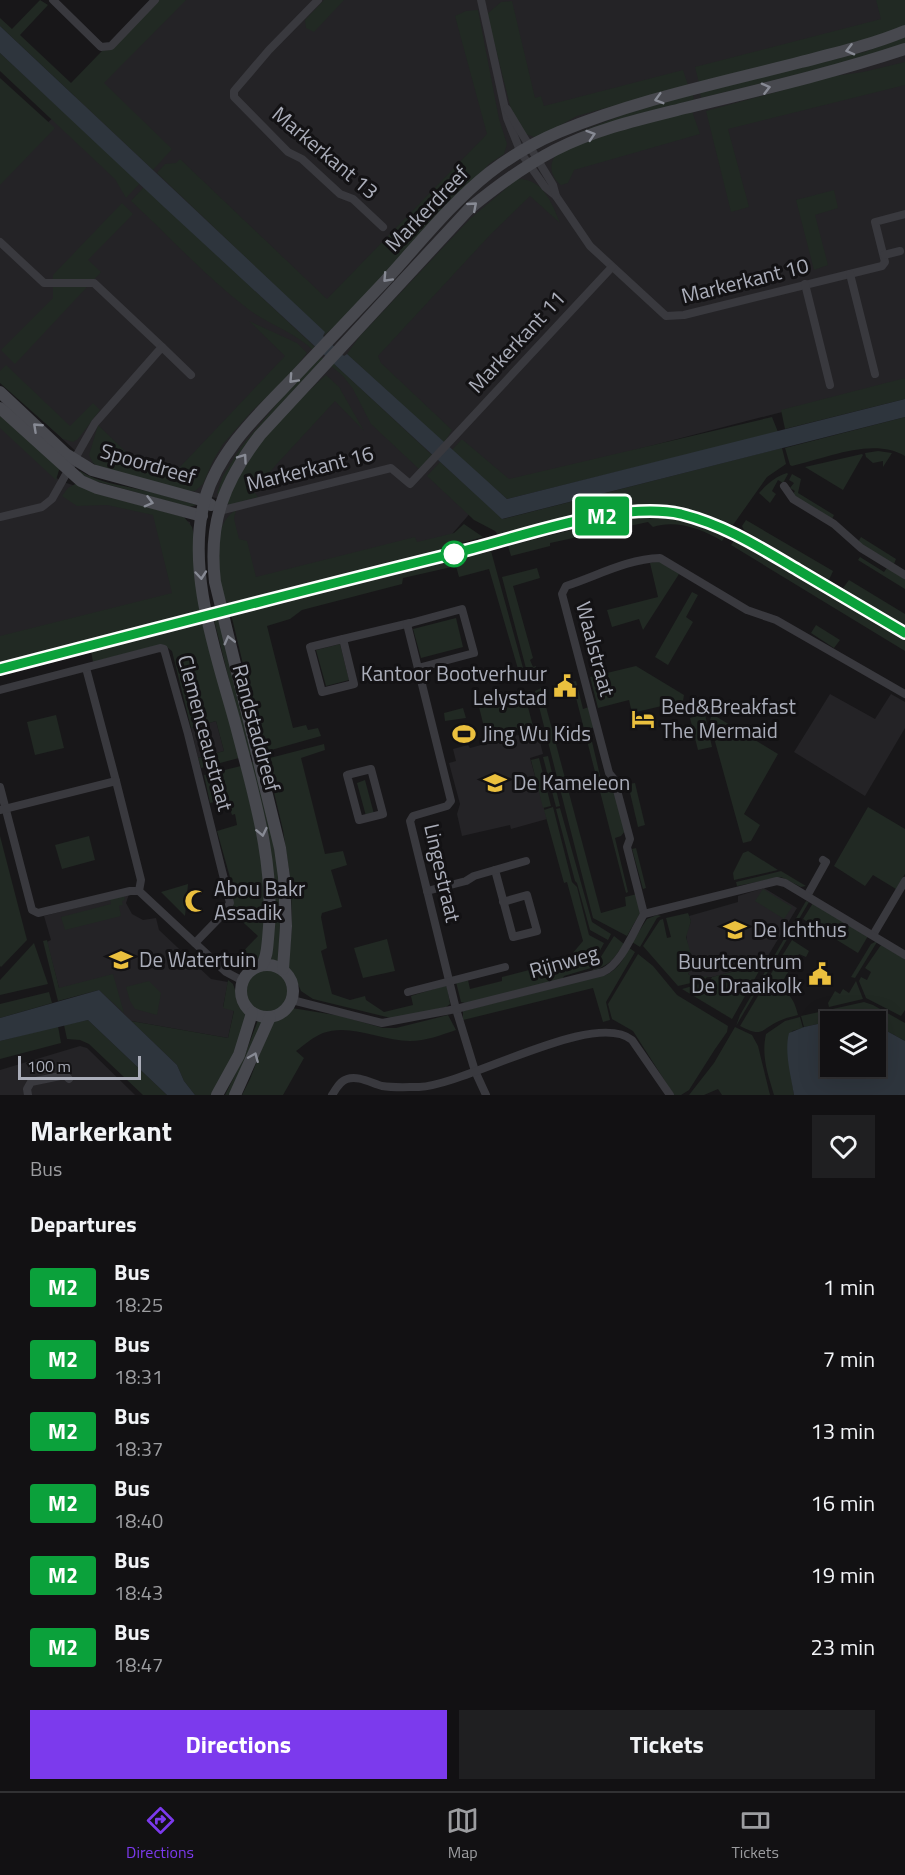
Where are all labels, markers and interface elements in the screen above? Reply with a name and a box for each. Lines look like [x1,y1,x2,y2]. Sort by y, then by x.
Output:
one-way arrow [845,43,855,55]
one-way arrow [761,83,771,96]
one-way arrow [654,92,664,105]
street label: Markerkant 13 [265,98,386,206]
one-way arrow [585,129,596,142]
street label: Markerdreef [377,158,476,259]
one-way arrow [466,202,477,213]
street label: Markerkant 10 [678,249,812,311]
one-way arrow [383,272,394,282]
street label: Markerkant 11 [460,283,572,400]
one-way arrow [289,372,300,382]
one-way arrow [33,423,44,434]
street label: Spoordreef [97,434,200,492]
street label: Markerkant 16 [243,437,377,499]
one-way arrow [236,454,247,465]
one-way arrow [143,495,154,507]
line badge: M2 [575,496,629,536]
text: M2 [587,500,617,532]
unlabelled marker [441,541,467,567]
one-way arrow [194,570,207,579]
street label: Waalstraat [568,598,624,700]
one-way arrow [224,635,237,645]
street label: Clemenceaustraat [170,651,242,815]
place label: Kantoor Bootverhuur Lelystad [361,657,547,713]
street label: Randstaddreef [225,660,289,795]
public building icon: Kantoor Bootverhuur Lelystad [552,673,578,699]
place label: Bed&Breakfast The Mermaid [661,690,797,746]
hotel icon: Bed&Breakfast The Mermaid [630,706,656,732]
place label: Jing Wu Kids [482,717,591,749]
sports icon: Jing Wu Kids [451,721,477,747]
place label: De Kameleon [513,766,630,798]
school or university icon: De Kameleon [482,770,508,796]
street label: Lingestraat [416,820,470,926]
one-way arrow [255,827,268,837]
place label: Abou Bakr Assadik [214,872,305,928]
mosque icon: Abou Bakr Assadik [183,888,209,914]
place label: De Ichthus [753,913,847,945]
school or university icon: De Ichthus [722,917,748,943]
street label: Rijnweg [525,936,602,986]
place label: De Watertuin [139,943,256,975]
place label: Buurtcentrum De Draaikolk [678,945,802,1001]
school or university icon: De Watertuin [108,947,134,973]
public building icon: Buurtcentrum De Draaikolk [807,961,833,987]
map controls [820,1011,886,1077]
button: layers [820,1011,886,1077]
one-way arrow [247,1052,259,1063]
scale bar [18,1053,141,1080]
text: 100 m [27,1054,71,1078]
text: Markerkant [30,1109,172,1152]
button: heart [812,1115,875,1178]
text: Bus [30,1153,62,1184]
text: Departures [30,1207,137,1241]
text: Bus [114,1255,150,1289]
text: 1 min [823,1270,875,1304]
text: M2 [48,1271,78,1303]
text: 18:25 [114,1289,163,1320]
text: Bus [114,1327,150,1361]
text: 7 min [823,1342,875,1376]
text: M2 [48,1343,78,1375]
text: 18:31 [114,1361,163,1392]
text: Bus [114,1399,150,1433]
text: 13 min [810,1414,875,1448]
text: M2 [48,1415,78,1447]
text: 18:37 [114,1433,163,1464]
text: Bus [114,1471,150,1505]
text: 16 min [810,1486,875,1520]
text: M2 [48,1487,78,1519]
text: 18:40 [114,1505,163,1536]
text: Bus [114,1543,150,1577]
text: 19 min [810,1558,875,1592]
text: M2 [48,1559,78,1591]
text: 18:43 [114,1577,163,1608]
text: Bus [114,1615,150,1649]
text: 23 min [810,1630,875,1664]
text: M2 [48,1631,78,1663]
text: 18:47 [114,1649,163,1680]
button: Directions [30,1710,447,1779]
button: Tickets [459,1710,875,1779]
tab: Directions [126,1804,194,1864]
tab: Map [446,1804,479,1864]
tab: Tickets [731,1804,779,1864]

